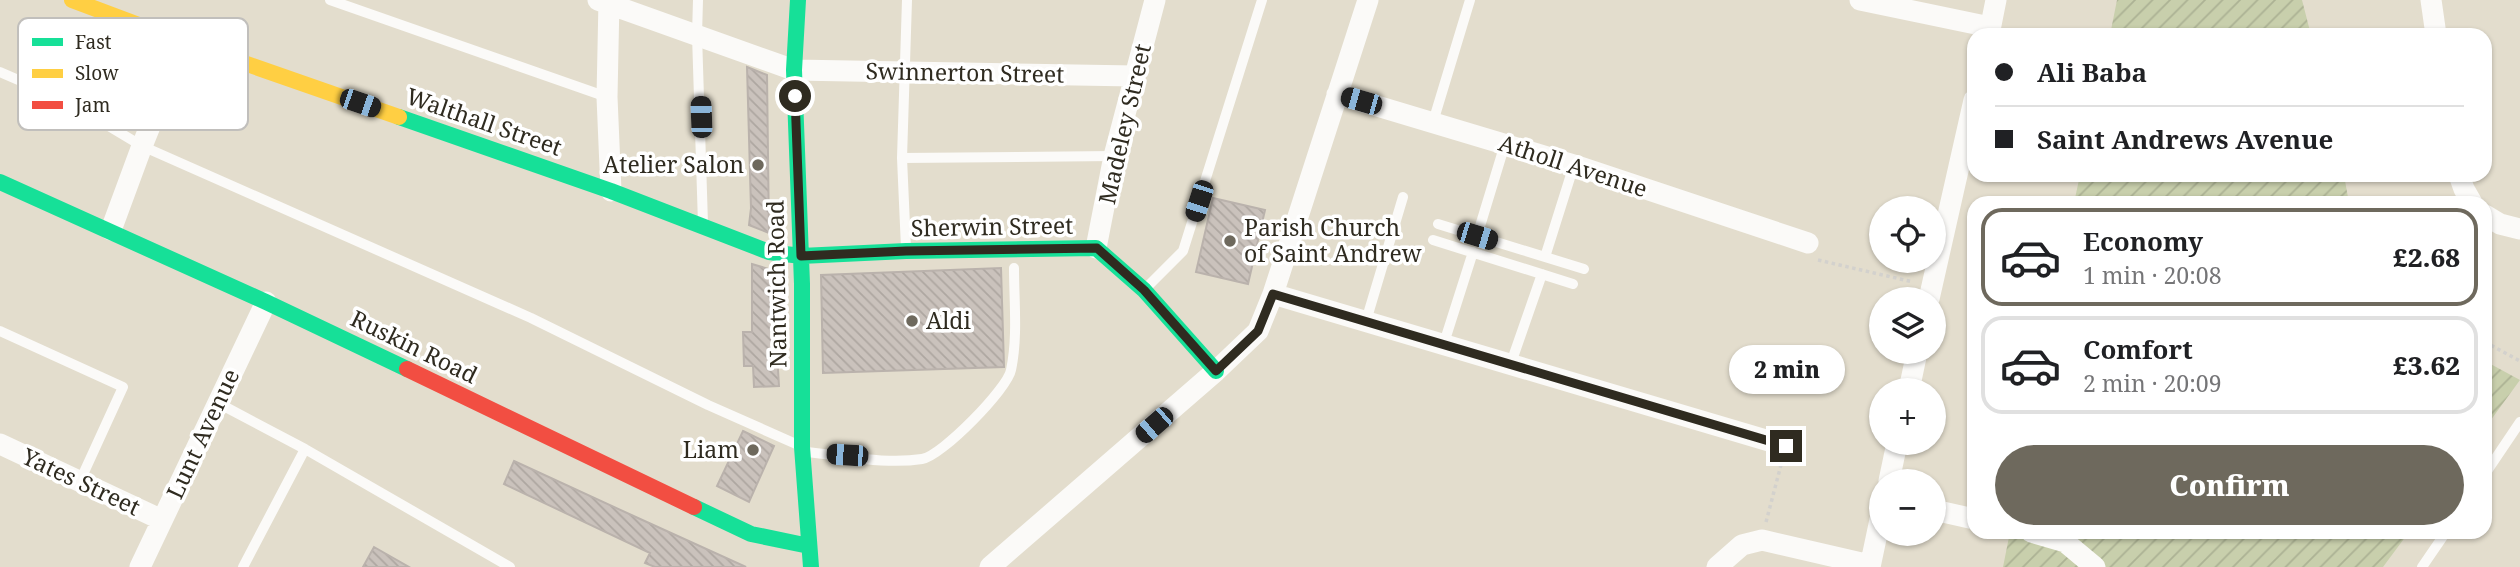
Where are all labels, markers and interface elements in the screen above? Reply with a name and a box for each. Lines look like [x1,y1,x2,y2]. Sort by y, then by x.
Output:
legend [18,18,248,130]
text: Fast [75,29,112,55]
street label: Madeley Street [1090,41,1158,207]
street label: Swinnerton Street [865,54,1065,90]
text: Ali Baba [2037,54,2147,90]
text: Slow [75,60,119,86]
street label: Walthall Street [402,79,566,163]
route start [779,80,811,112]
car [1338,85,1385,117]
car [337,86,384,120]
text: Jam [74,92,110,118]
car [690,96,713,138]
text: Saint Andrews Avenue [2037,121,2333,157]
street label: Atholl Avenue [1495,126,1652,204]
place label: Atelier Salon [603,148,744,180]
marker: Atelier Salon [750,157,766,173]
car [1183,178,1216,224]
map controls [1869,196,1946,546]
button: locate [1869,196,1946,273]
street label: Nantwich Road [759,200,793,368]
street label: Sherwin Street [911,209,1073,243]
place label: Parish Church of Saint Andrew [1244,211,1422,269]
car [1454,220,1501,252]
text: Economy [2083,223,2203,259]
icon: car [1999,226,2062,289]
marker: Parish Church of Saint Andrew [1222,233,1238,249]
text: £2.68 [2393,239,2460,275]
text: 1 min · 20:08 [2083,259,2221,291]
button: layers [1869,287,1946,364]
street label: Ruskin Road [346,302,483,391]
place label: Aldi [926,304,971,336]
marker: Aldi [904,313,920,329]
text: Comfort [2083,331,2193,367]
icon: car [1999,334,2062,397]
callout: 2 min [1728,344,1844,394]
text: £3.62 [2393,347,2460,383]
text: 2 min [1754,353,1820,385]
street label: Lunt Avenue [158,363,246,504]
text: 2 min · 20:09 [2083,367,2221,399]
button: + [1869,378,1946,455]
car [1132,403,1177,447]
route end [1770,430,1802,462]
place label: Liam [683,433,739,465]
street label: Yates Street [16,439,146,522]
marker: Liam [745,442,761,458]
car [826,443,869,467]
button: Confirm [1995,445,2464,525]
button: − [1869,469,1946,546]

